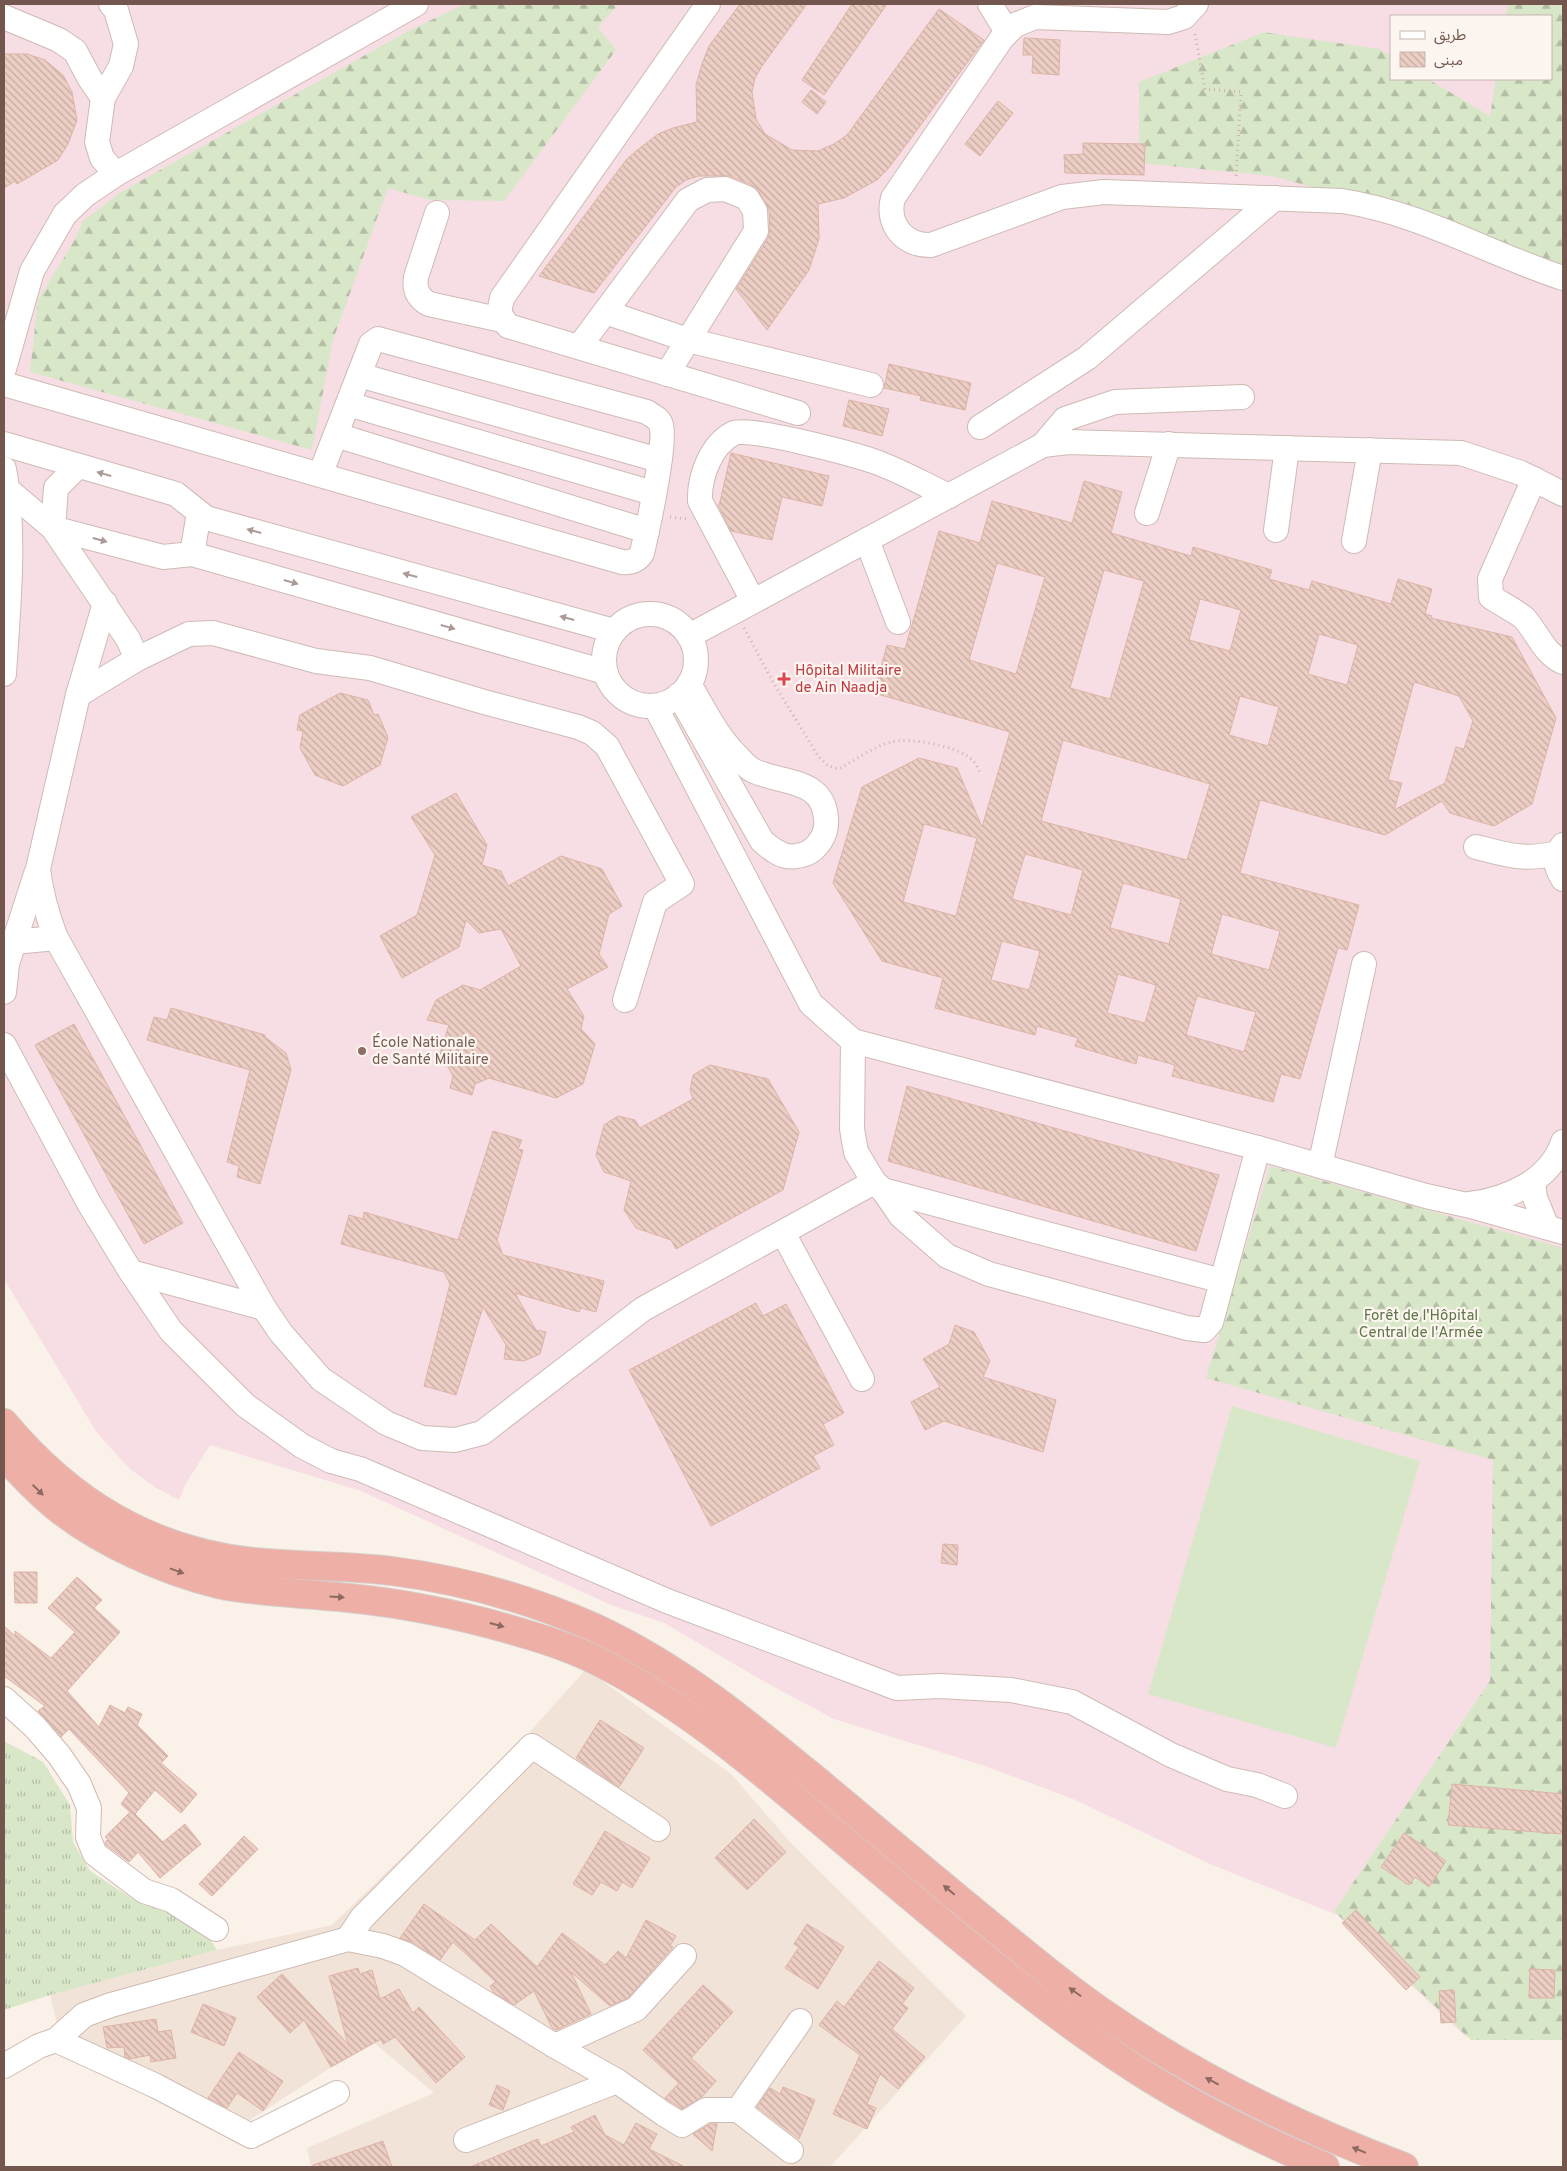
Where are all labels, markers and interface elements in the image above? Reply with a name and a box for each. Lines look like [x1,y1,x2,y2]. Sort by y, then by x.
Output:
legend [1390,15,1552,80]
text: طريق [1434,27,1466,46]
text: مبنى [1434,52,1463,71]
one-way arrow [97,469,112,477]
one-way arrow [246,527,261,535]
one-way arrow [93,536,108,544]
one-way arrow [403,570,418,578]
one-way arrow [284,579,299,587]
one-way arrow [559,613,574,621]
one-way arrow [440,623,455,631]
place label: Hôpital Militaire de Ain Naadja [795,662,902,698]
marker: Hôpital Militaire de Ain Naadja [777,672,791,686]
place label: École Nationale de Santé Militaire [372,1033,489,1070]
marker: École Nationale de Santé Militaire [356,1045,368,1057]
park label: Forêt de l'Hôpital Central de l'Armée [1359,1307,1483,1343]
one-way arrow [31,1484,43,1496]
one-way arrow [170,1567,185,1575]
one-way arrow [329,1593,345,1601]
one-way arrow [489,1622,504,1630]
one-way arrow [943,1885,956,1896]
one-way arrow [1069,1987,1082,1997]
one-way arrow [1204,2077,1219,2085]
one-way arrow [1351,2146,1366,2153]

